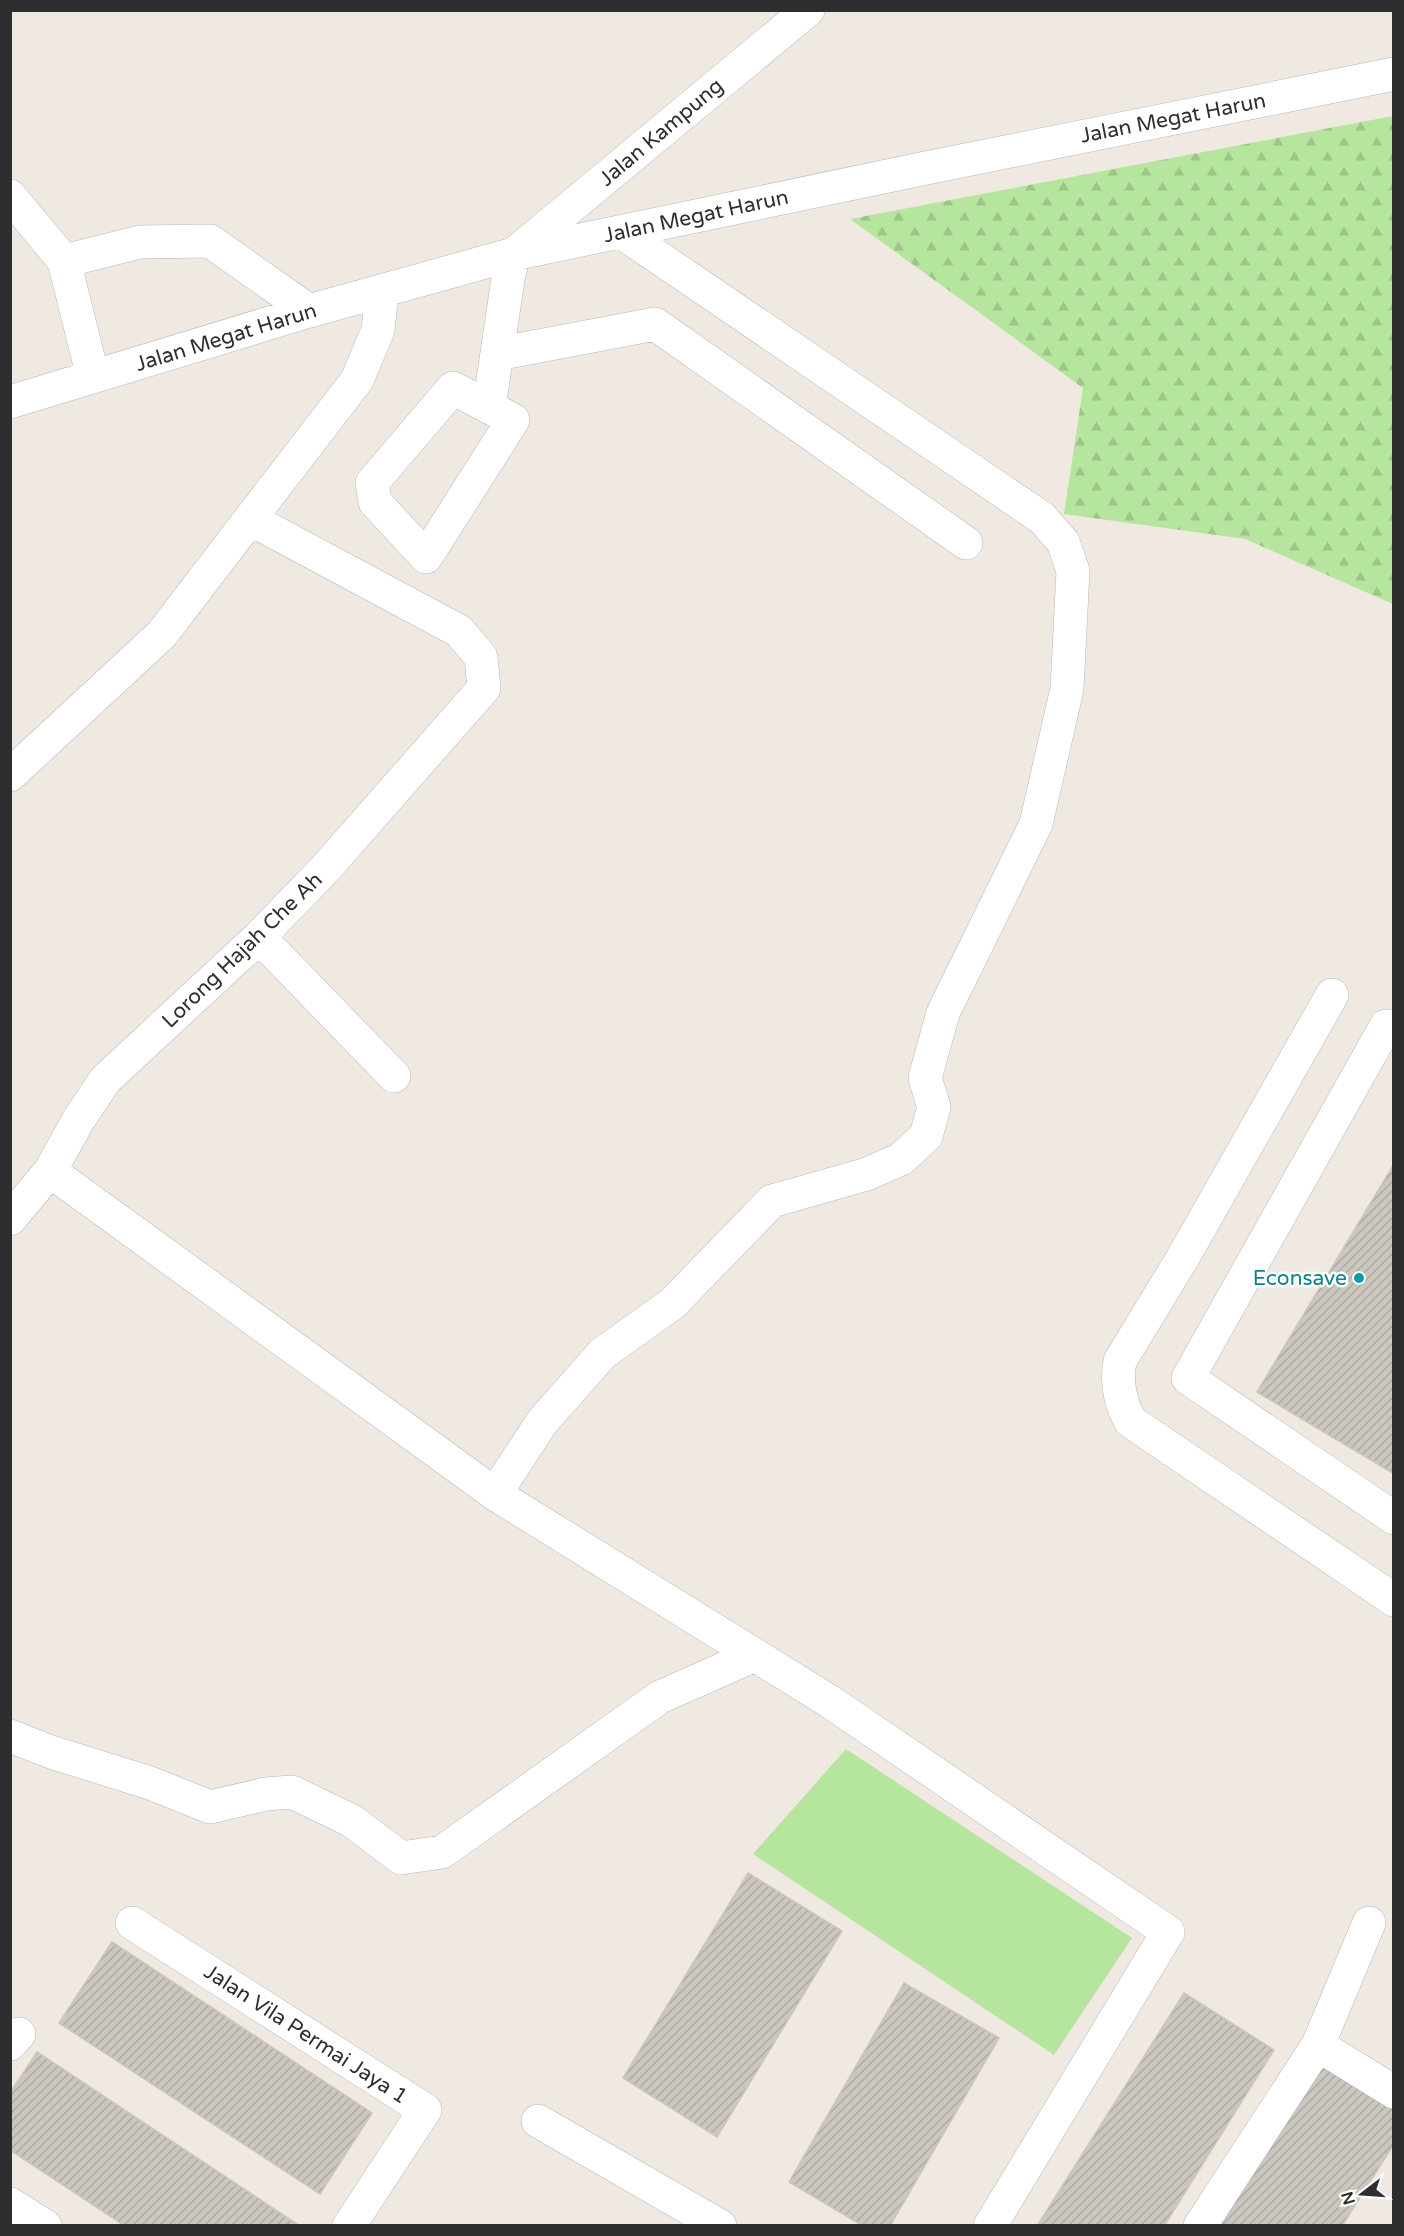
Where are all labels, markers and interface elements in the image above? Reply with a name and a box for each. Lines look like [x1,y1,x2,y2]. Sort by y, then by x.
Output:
street label: Jalan Kampung [594,73,728,191]
street label: Jalan Megat Harun [1078,88,1268,149]
street label: Jalan Megat Harun [601,185,791,248]
street label: Jalan Megat Harun [132,298,320,377]
street label: Lorong Hajah Che Ah [157,867,328,1033]
place label: Econsave [1253,1266,1347,1291]
marker: Econsave [1352,1271,1366,1285]
street label: Jalan Vila Permai Jaya 1 [199,1959,412,2110]
north arrow [1332,2164,1392,2224]
text: N [1337,2189,1360,2207]

